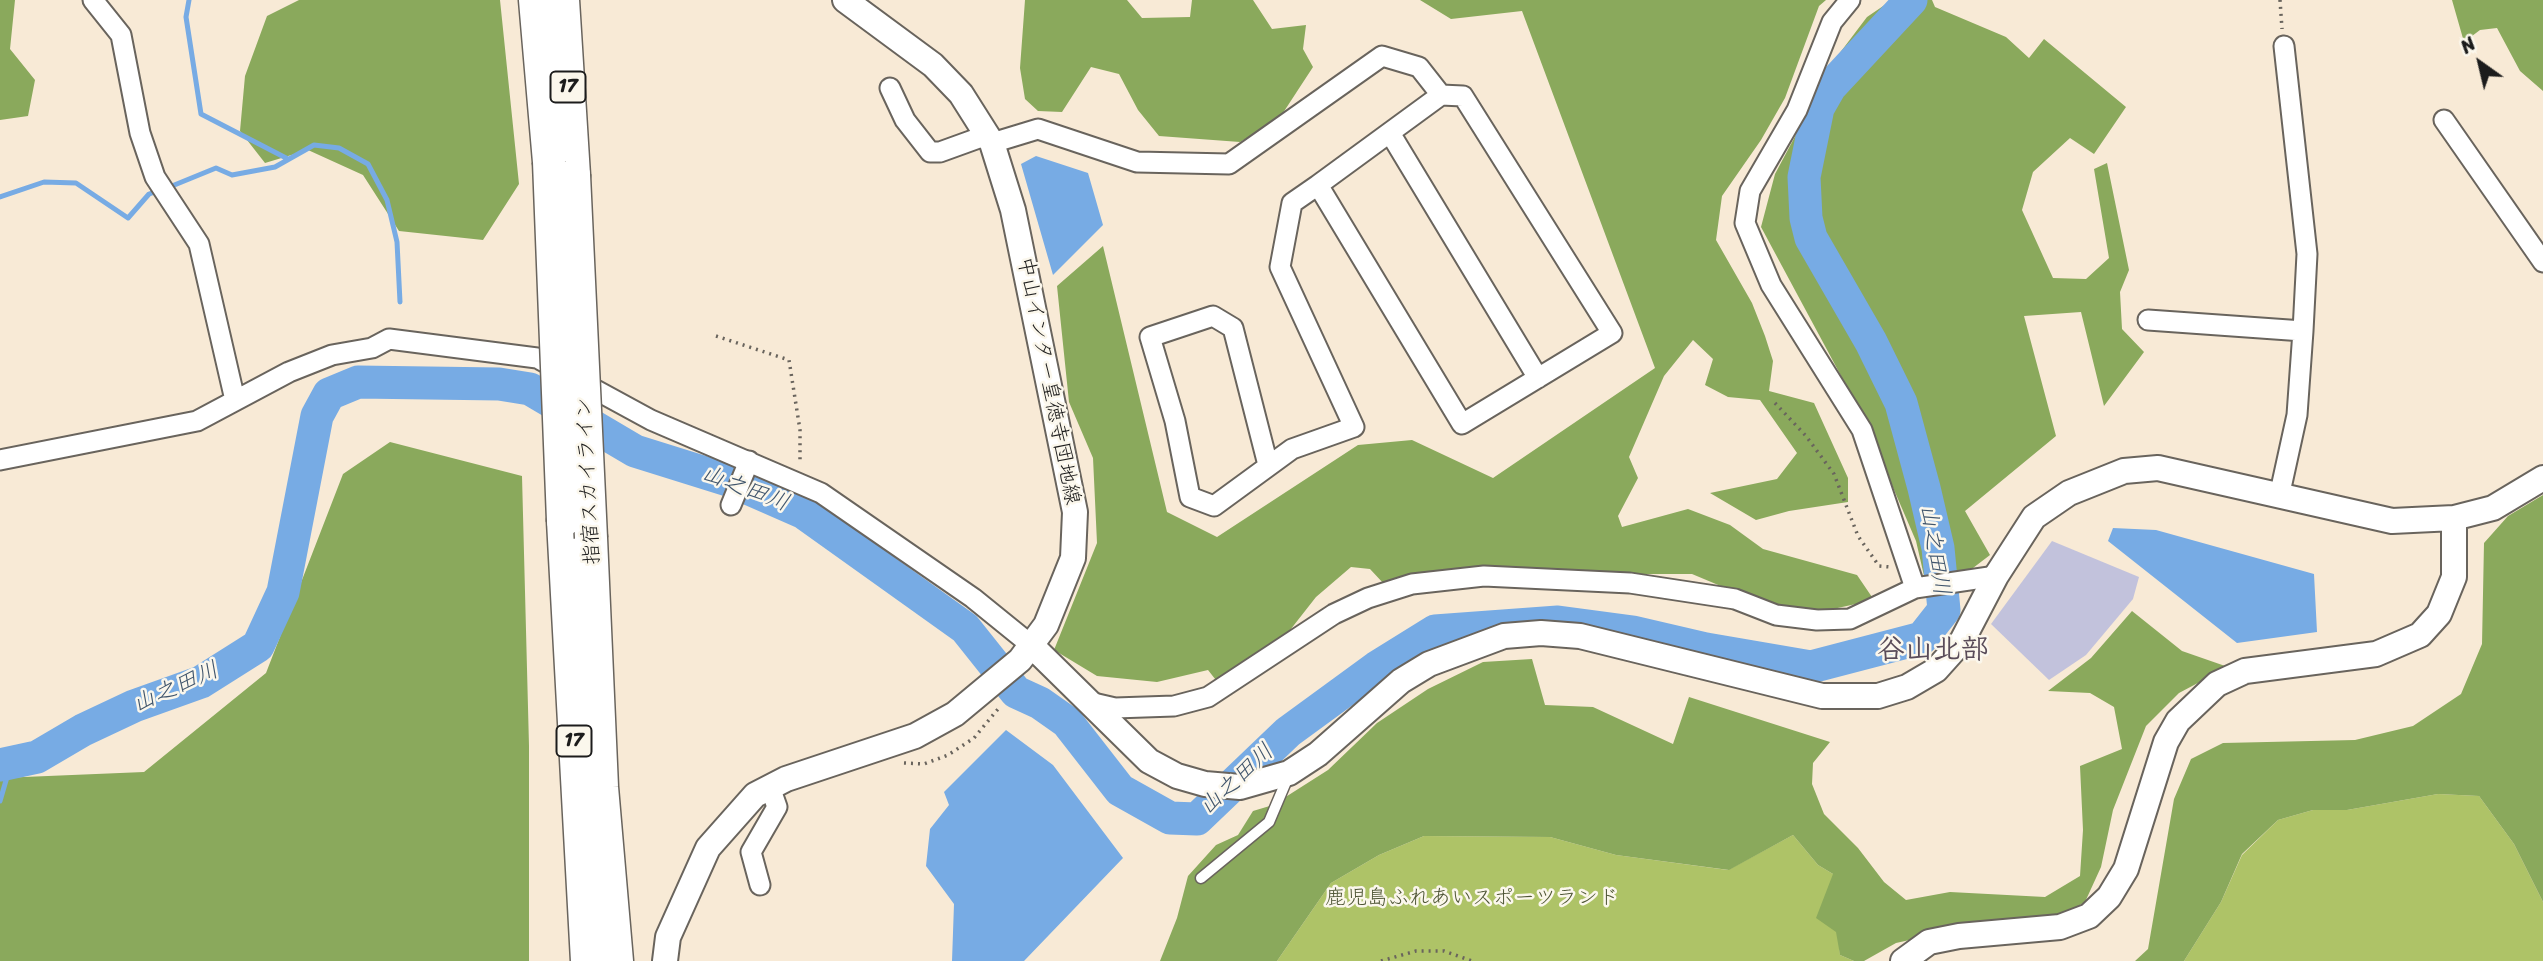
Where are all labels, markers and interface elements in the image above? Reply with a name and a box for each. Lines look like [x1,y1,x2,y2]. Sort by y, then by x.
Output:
north arrow [2445,28,2515,98]
text: N [2453,28,2483,63]
road number: 17 [550,72,586,102]
street label: 中山インター皇徳寺団地線 [1012,255,1084,507]
street label: 指宿スカイライン [572,396,606,566]
water label: 山之田川 [697,460,793,518]
water label: 山之田川 [1913,502,1955,598]
district label: 谷山北部 [1877,634,1989,668]
water label: 山之田川 [128,657,224,719]
road number: 17 [556,726,592,756]
water label: 山之田川 [1194,739,1280,821]
park label: 鹿児島ふれあいスポーツランド [1325,886,1619,912]

